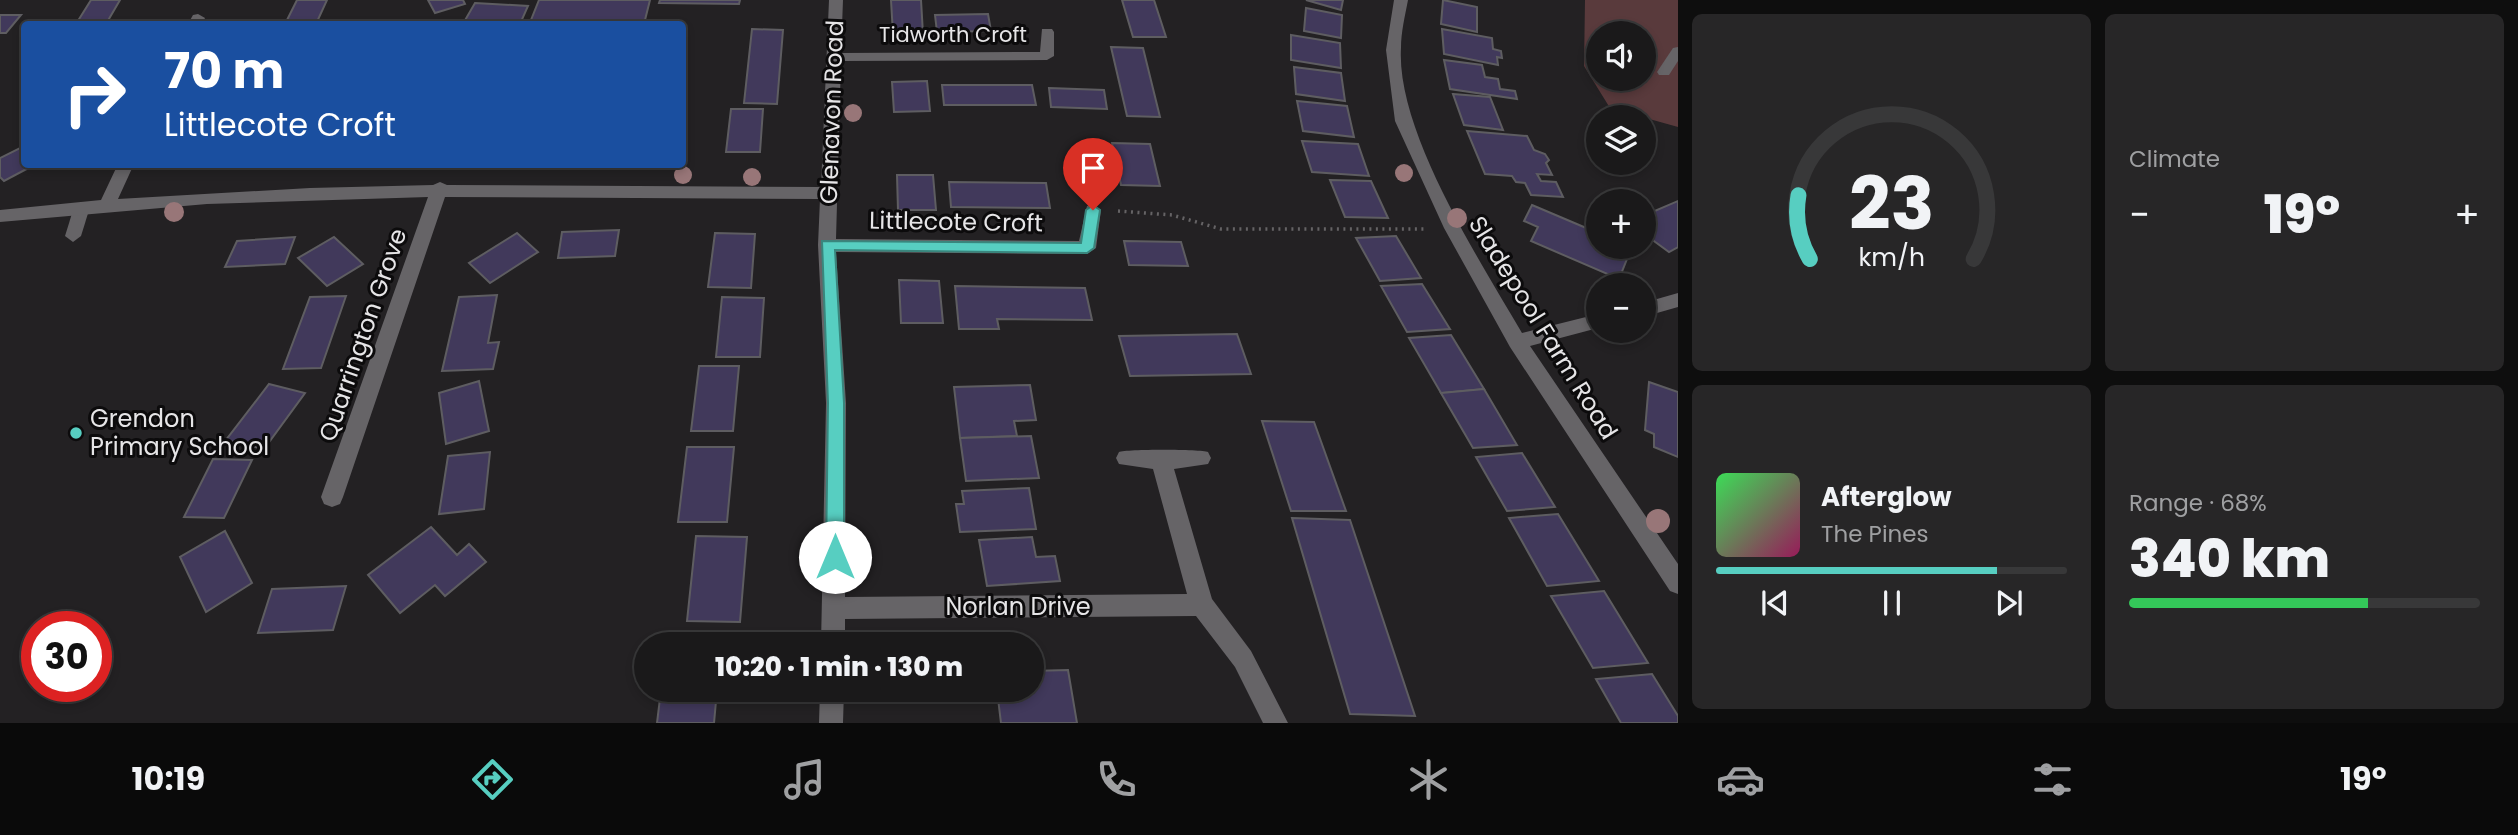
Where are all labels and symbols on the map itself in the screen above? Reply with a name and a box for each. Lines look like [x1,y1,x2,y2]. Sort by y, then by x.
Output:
street label: Glenavon Road [812,19,851,205]
street label: Tidworth Croft [879,20,1027,49]
pin [1063,138,1123,210]
street label: Littlecote Croft [869,203,1043,240]
street label: Sladepool Farm Road [1461,210,1626,446]
street label: Quarrington Grove [311,224,414,446]
place label: Grendon Primary School [90,402,269,463]
marker: Grendon Primary School [68,425,84,441]
position arrow [798,520,872,594]
street label: Norlan Drive [945,590,1091,623]
speed limit sign: 30 [21,611,112,702]

